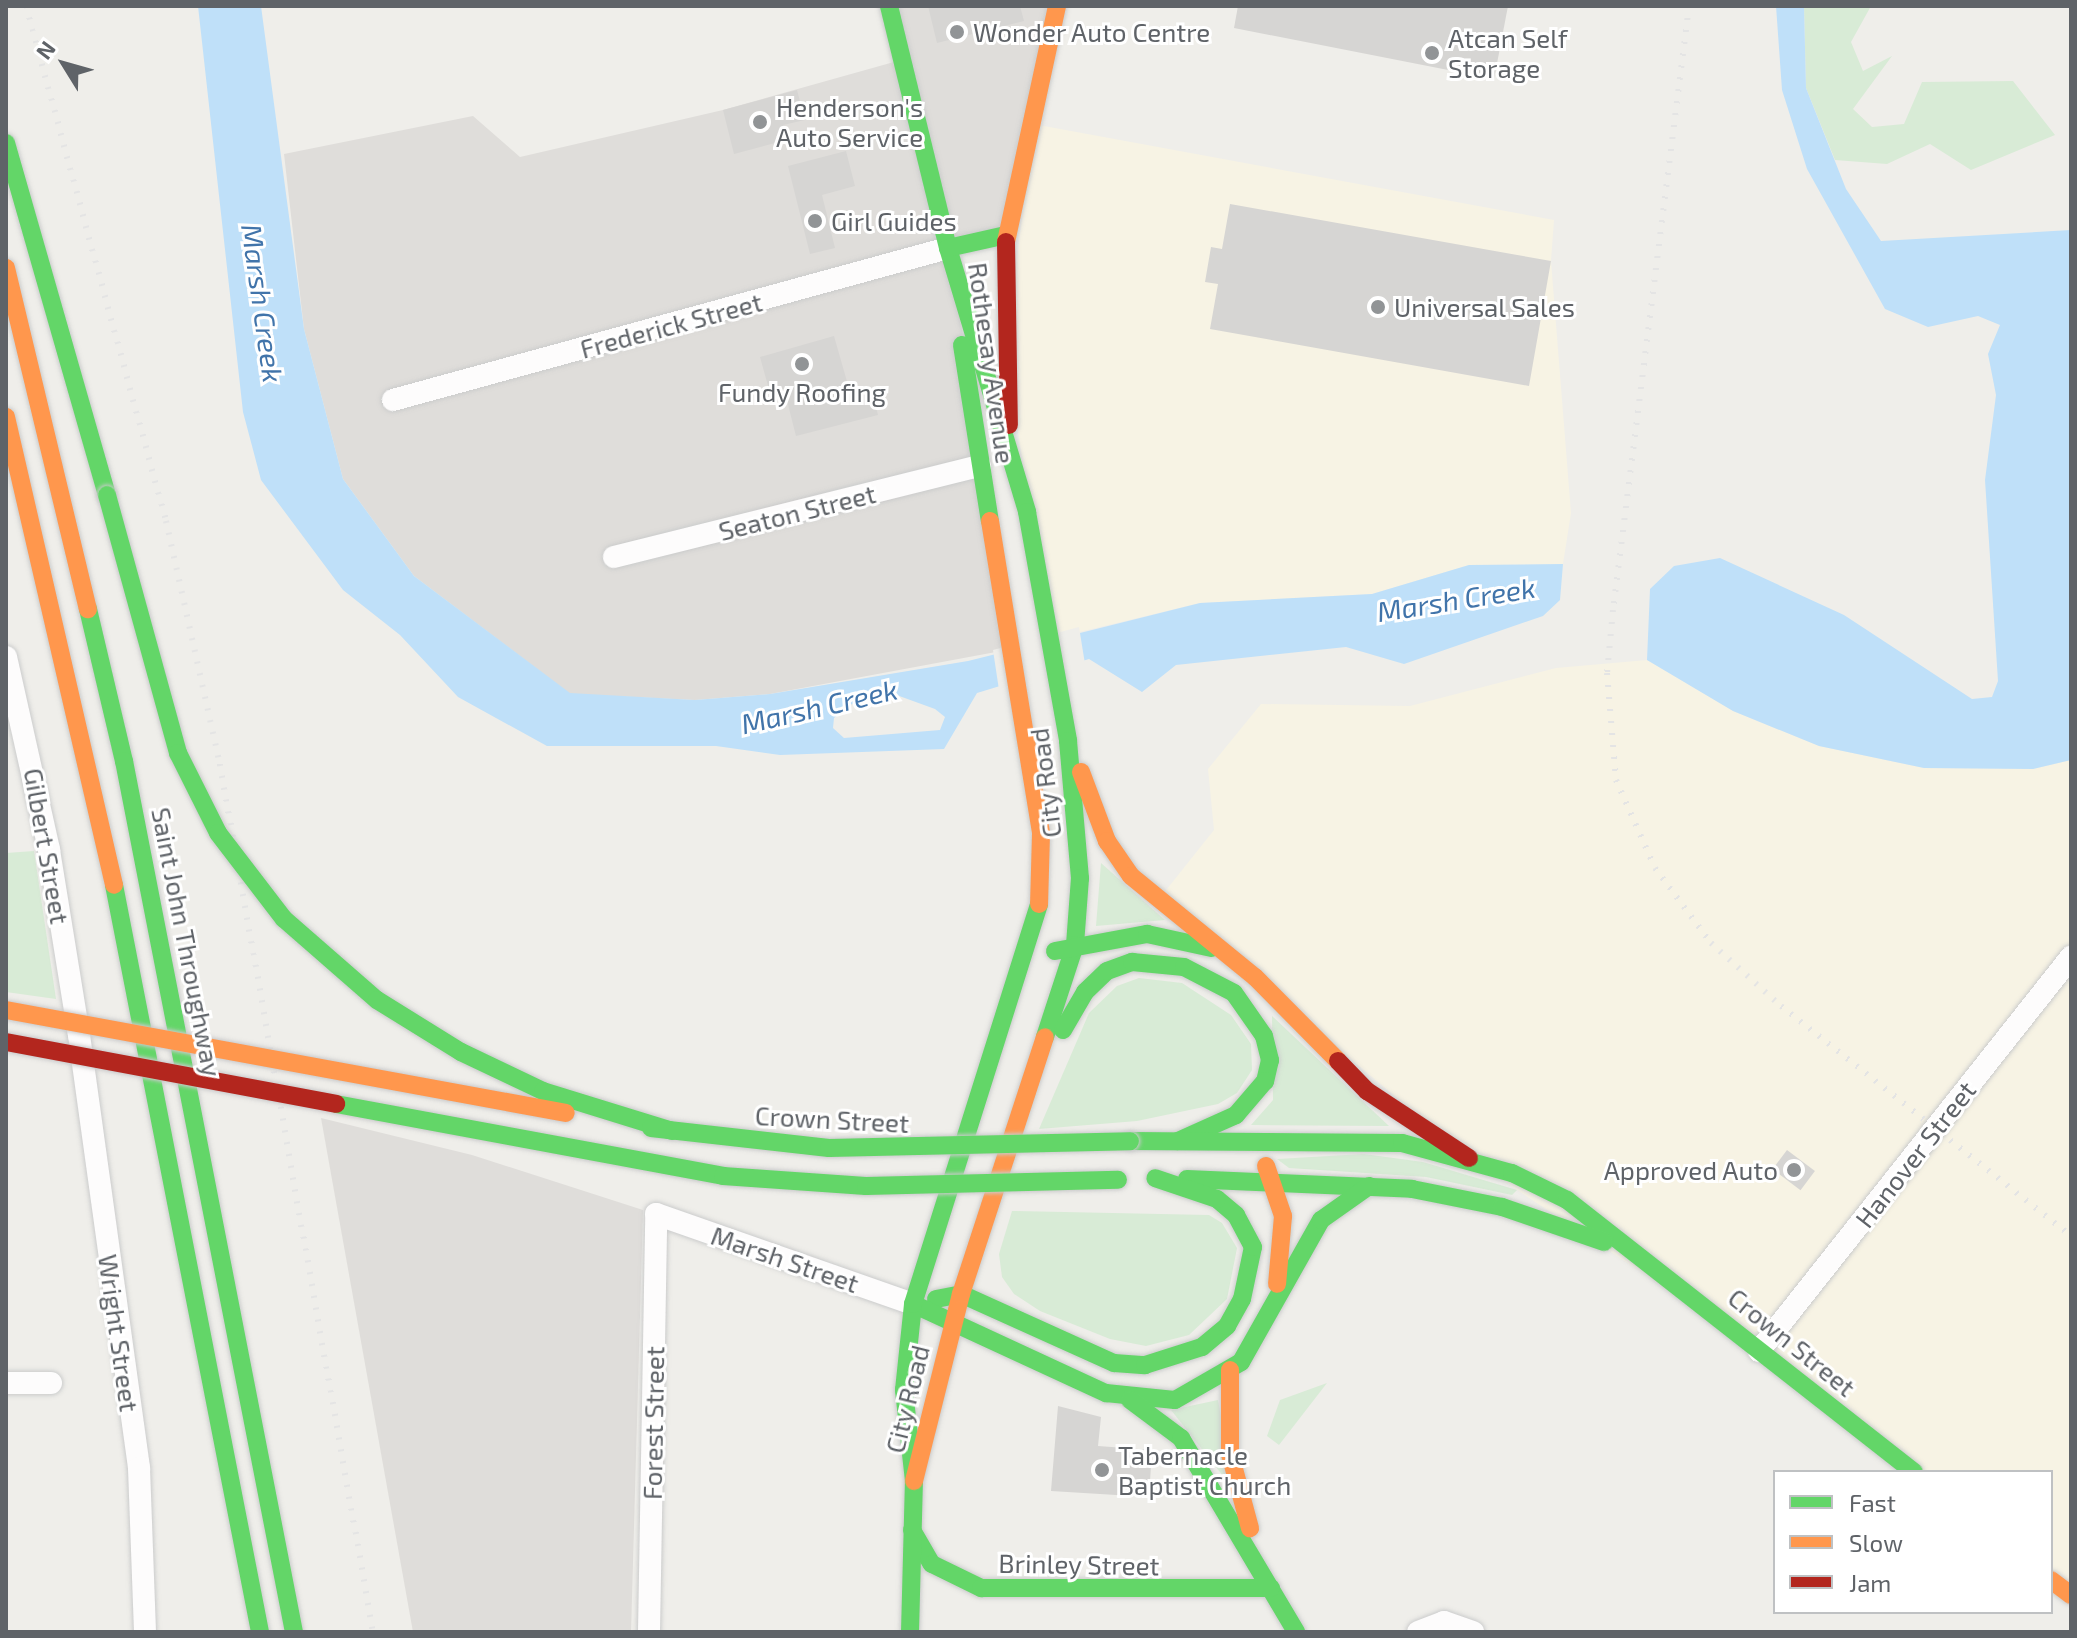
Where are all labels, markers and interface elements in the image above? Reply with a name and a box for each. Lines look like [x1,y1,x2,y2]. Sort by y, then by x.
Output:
place label: Wonder Auto Centre [973,16,1211,48]
place label: Atcan Self Storage [1448,22,1568,84]
marker: Wonder Auto Centre [948,23,966,41]
north arrow [24,24,104,104]
text: N [30,35,60,64]
marker: Atcan Self Storage [1423,44,1441,62]
place label: Henderson's Auto Service [776,91,923,152]
marker: Henderson's Auto Service [751,113,769,131]
place label: Girl Guides [831,205,957,237]
marker: Girl Guides [806,212,824,230]
water label: Marsh Creek [235,222,291,384]
street label: Rothesay Avenue [962,260,1022,466]
street label: Frederick Street [576,286,766,364]
place label: Universal Sales [1394,291,1576,323]
marker: Universal Sales [1369,298,1387,316]
marker: Fundy Roofing [793,355,811,373]
place label: Fundy Roofing [718,376,886,408]
street label: Seaton Street [715,477,879,547]
water label: Marsh Creek [1374,570,1538,628]
water label: Marsh Creek [737,672,901,740]
street label: City Road [1023,726,1067,840]
street label: Gilbert Street [18,766,76,926]
street label: Saint John Throughway [145,804,229,1080]
street label: Hanover Street [1848,1074,1982,1234]
street label: Crown Street [754,1099,910,1139]
place label: Approved Auto [1603,1154,1778,1186]
marker: Approved Auto [1785,1161,1803,1179]
street label: Marsh Street [707,1219,863,1299]
street label: Wright Street [93,1252,145,1414]
street label: Crown Street [1722,1281,1862,1403]
street label: City Road [878,1342,936,1456]
street label: Forest Street [636,1346,670,1500]
place label: Tabernacle Baptist Church [1118,1439,1291,1500]
marker: Tabernacle Baptist Church [1093,1461,1111,1479]
legend [1773,1470,2053,1614]
text: Fast [1849,1488,1896,1517]
text: Slow [1849,1528,1903,1557]
street label: Brinley Street [998,1547,1160,1581]
text: Jam [1849,1568,1891,1597]

